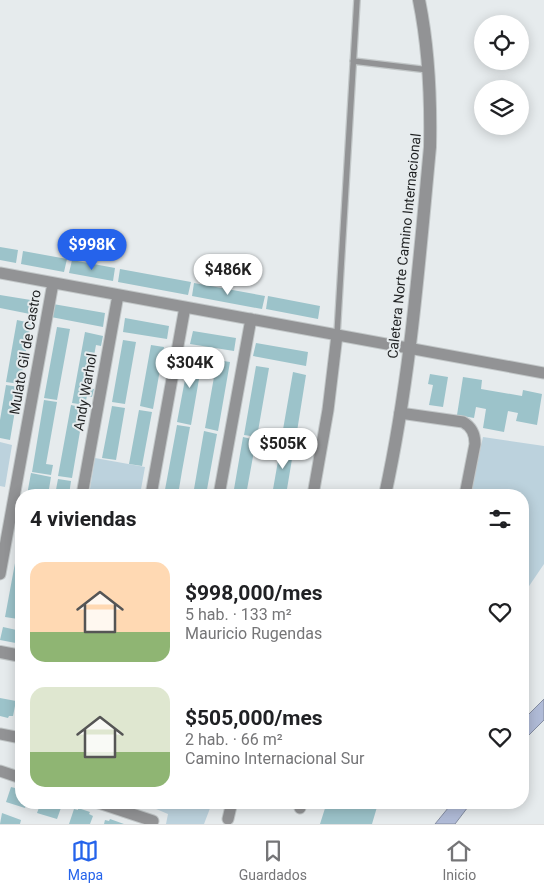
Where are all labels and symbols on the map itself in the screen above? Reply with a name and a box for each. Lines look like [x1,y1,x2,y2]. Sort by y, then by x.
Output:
street label: Caletera Norte Camino Internacional [384,133,424,359]
pin: $998K [57,228,127,271]
pin: $486K [193,254,263,296]
street label: Mulato Gil de Castro [6,288,44,416]
pin: $304K [155,346,225,389]
street label: Andy Warhol [70,352,100,432]
pin: $505K [248,428,318,470]

